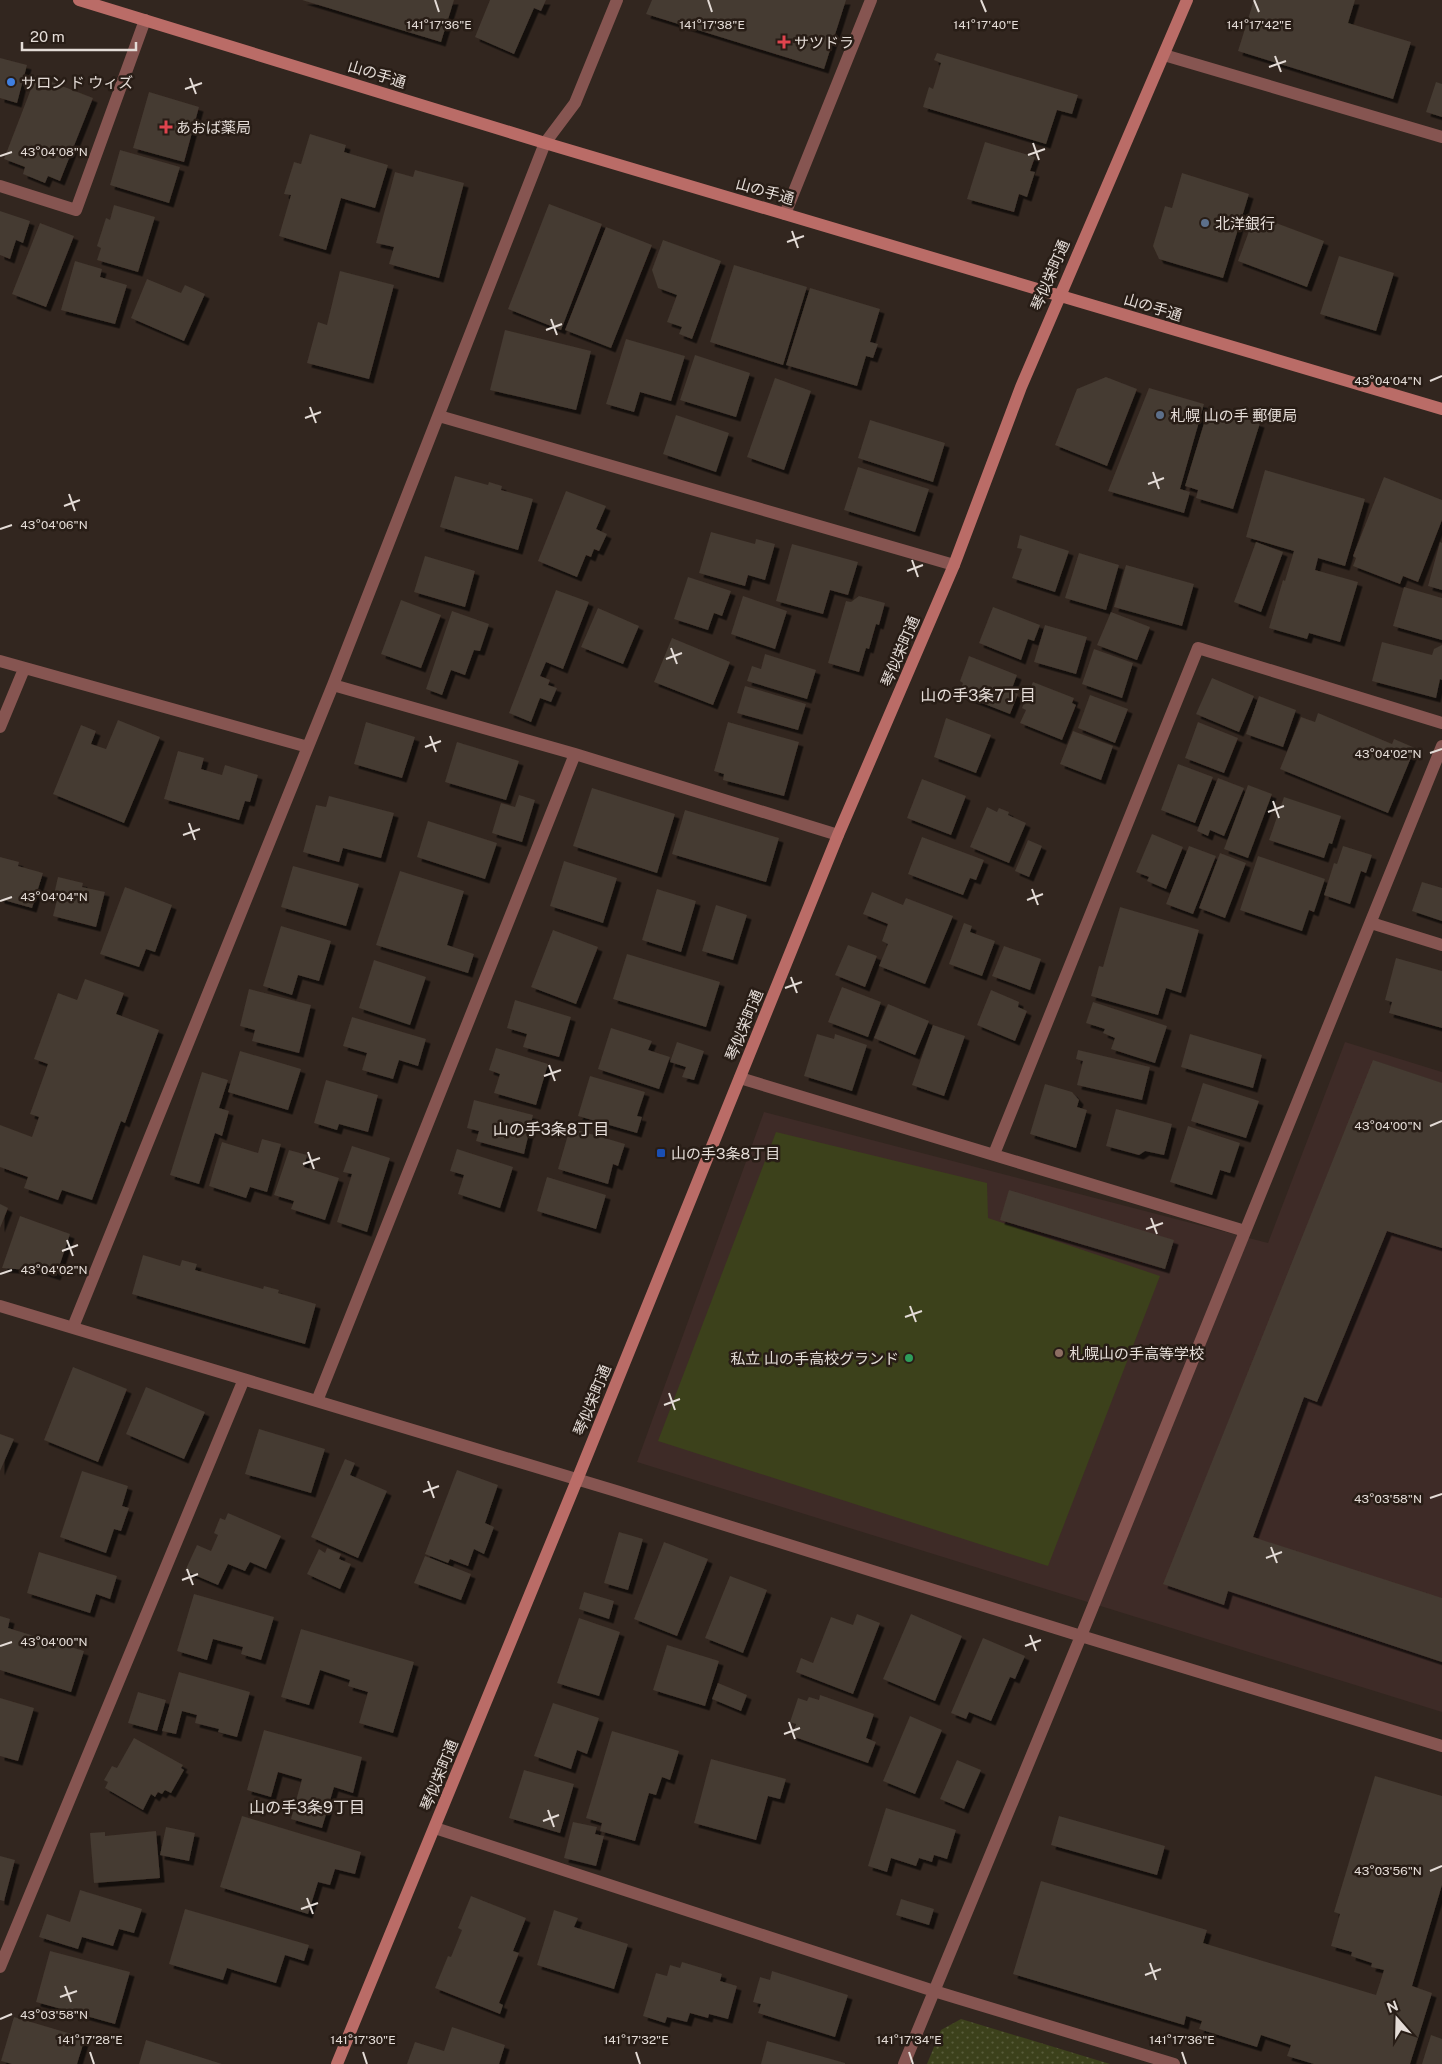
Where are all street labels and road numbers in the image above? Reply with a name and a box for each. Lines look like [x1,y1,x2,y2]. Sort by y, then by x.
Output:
street label: 山の手通 [346,57,408,91]
street label: 山の手通 [734,175,796,207]
street label: 琴似栄町通 [1028,237,1072,313]
street label: 山の手通 [1122,290,1184,324]
street label: 琴似栄町通 [878,613,922,689]
street label: 琴似栄町通 [722,987,766,1063]
street label: 琴似栄町通 [570,1362,614,1438]
street label: 琴似栄町通 [417,1737,461,1813]

